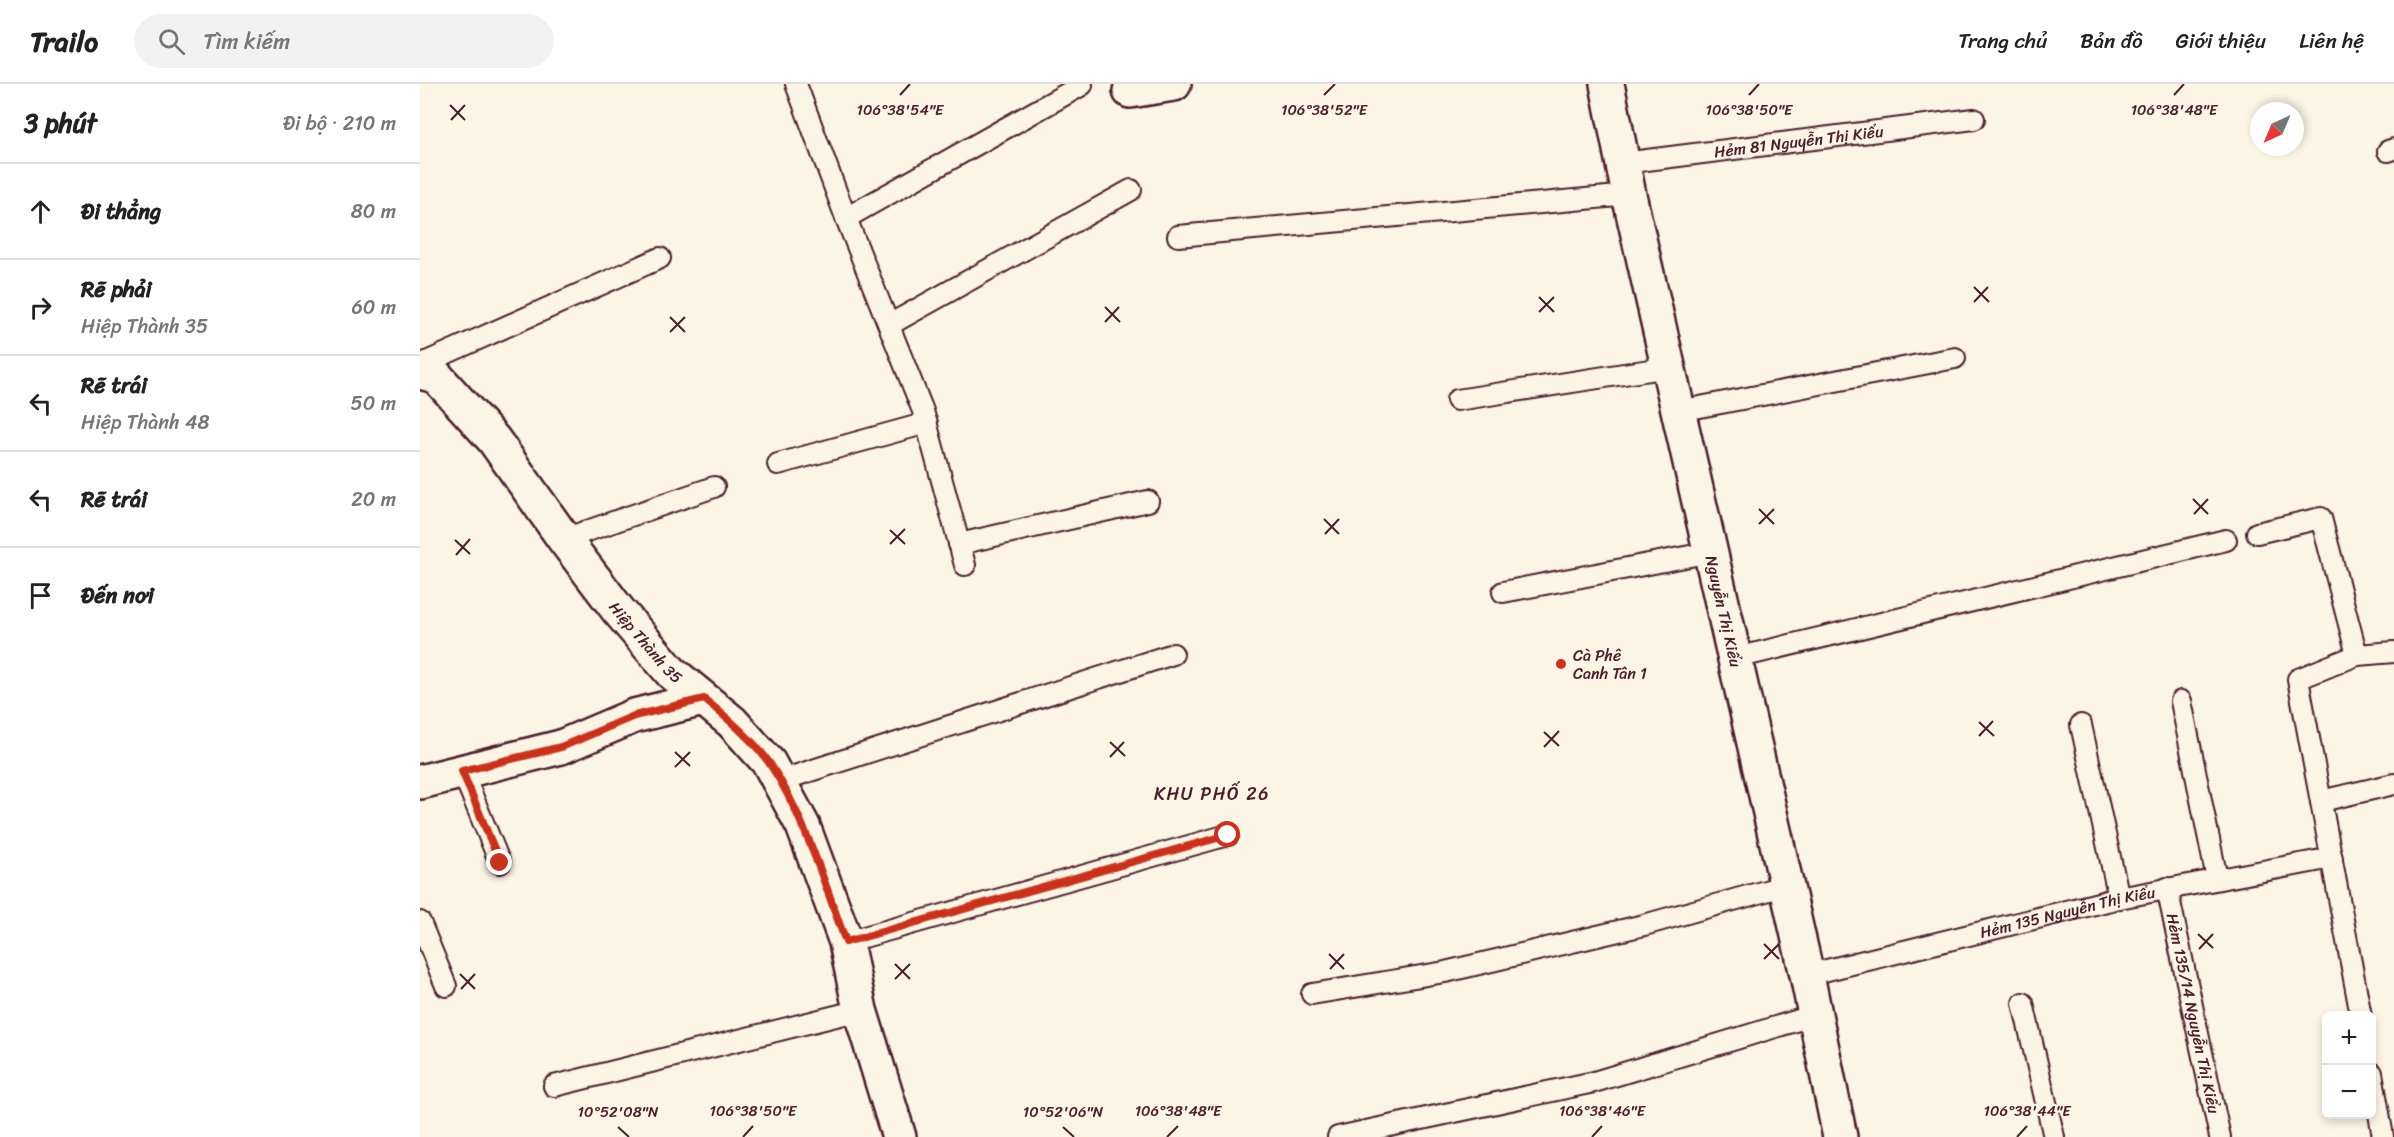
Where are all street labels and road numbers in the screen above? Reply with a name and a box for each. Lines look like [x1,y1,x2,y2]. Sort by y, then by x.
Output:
street label: Hẻm 81 Nguyễn Thị Kiểu [1712,116,1886,166]
street label: Nguyễn Thị Kiểu [1697,552,1750,670]
street label: Hiệp Thành 35 [601,595,689,691]
street label: Hẻm 135 Nguyễn Thị Kiểu [1977,877,2158,947]
street label: Hẻm 135/14 Nguyễn Thị Kiểu [2158,910,2229,1117]

